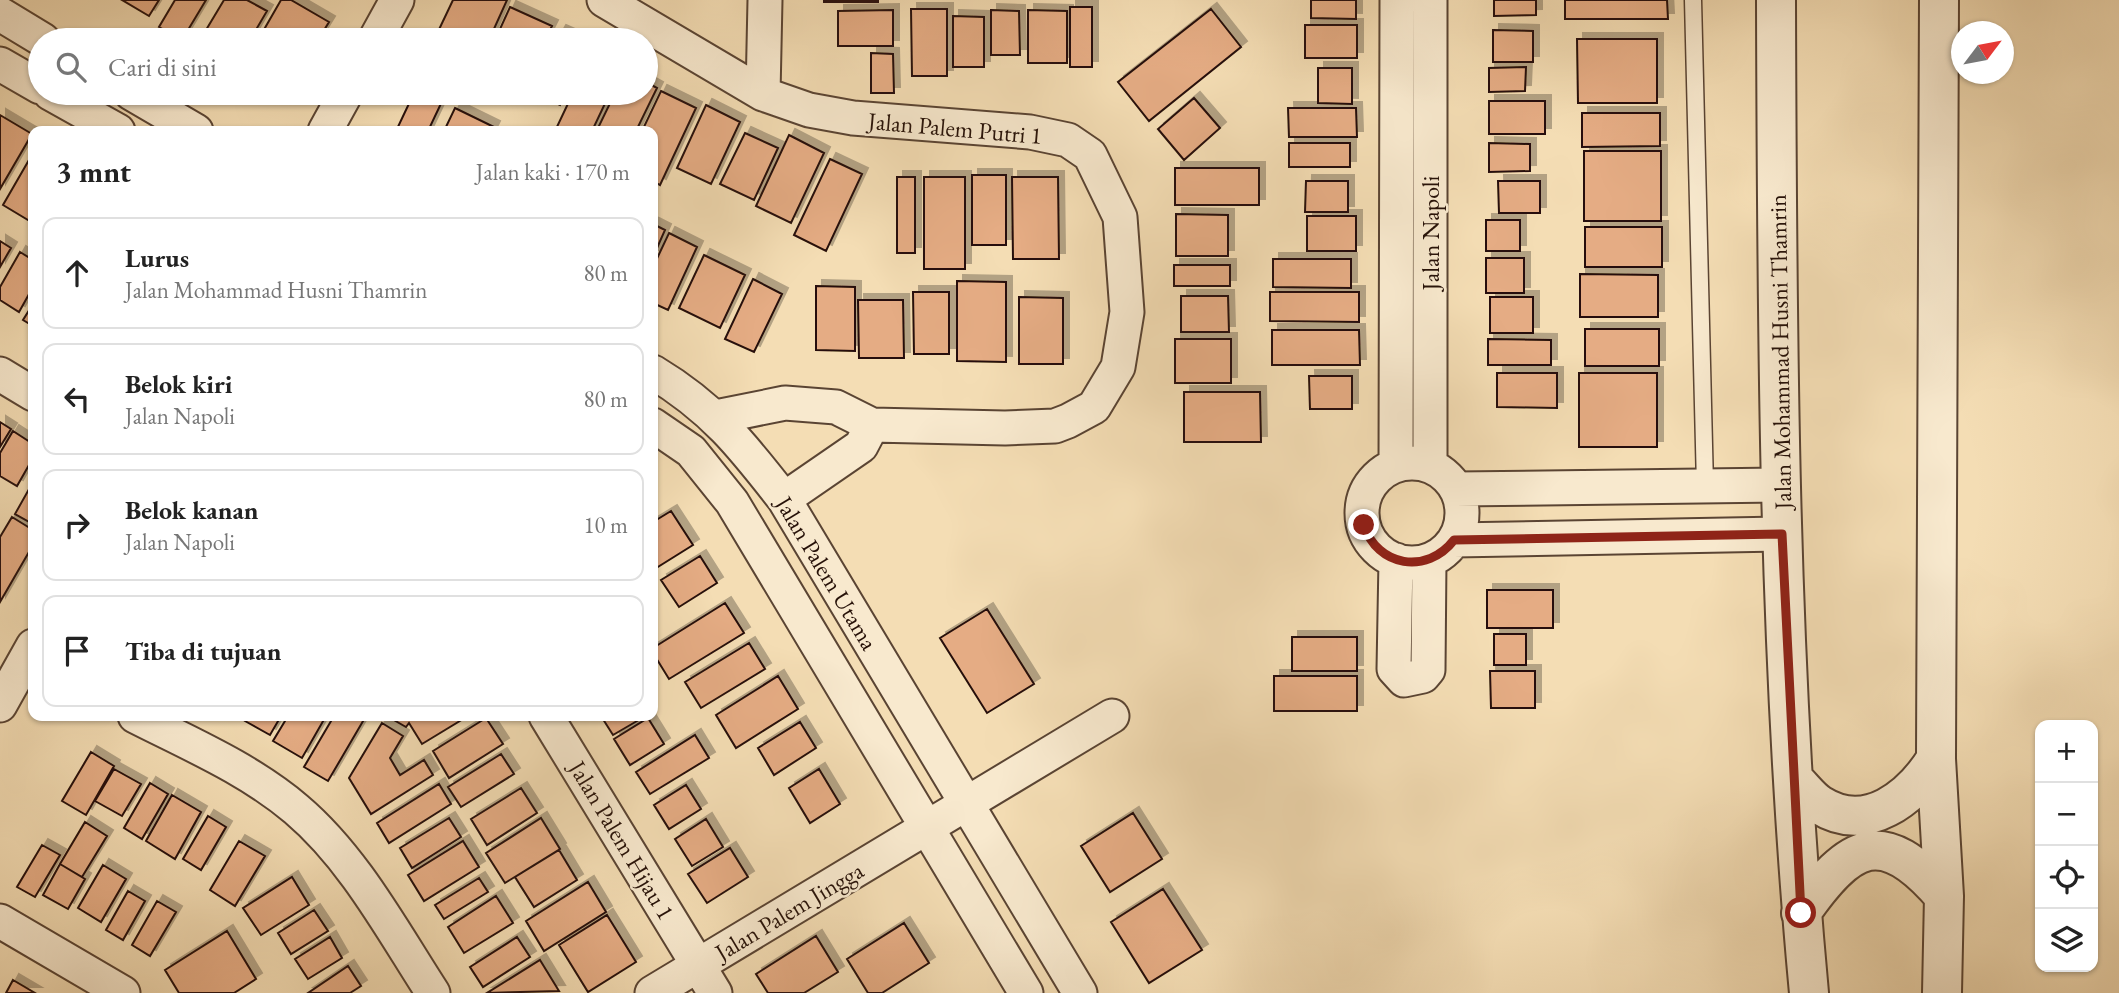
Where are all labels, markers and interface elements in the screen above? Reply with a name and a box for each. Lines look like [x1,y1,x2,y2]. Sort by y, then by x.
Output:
north arrow [1951,21,2014,84]
search box [28,28,658,105]
icon: search [52,48,90,86]
text: Cari di sini [108,50,217,84]
street label: Jalan Palem Putri 1 [865,105,1043,151]
text: 3 mnt [56,152,131,191]
text: Jalan kaki · 170 m [476,157,630,187]
street label: Jalan Napoli [1415,176,1446,292]
street label: Jalan Mohammad Husni Thamrin [1762,194,1798,512]
text: Lurus [125,241,189,275]
icon: ahead [58,254,96,292]
text: 80 m [583,258,628,288]
text: Jalan Mohammad Husni Thamrin [125,275,427,305]
text: Belok kiri [125,367,232,401]
icon: left [58,380,96,418]
text: 80 m [583,384,628,414]
text: Jalan Napoli [125,401,235,431]
street label: Jalan Palem Utama [768,489,885,656]
text: Belok kanan [125,493,259,527]
icon: right [58,506,96,544]
route end [1348,509,1379,540]
text: 10 m [583,510,628,540]
text: Jalan Napoli [125,527,235,557]
icon: arrive [58,632,96,670]
text: Tiba di tujuan [125,634,281,668]
map controls [2035,720,2098,972]
button: + [2035,720,2098,783]
street label: Jalan Palem Hijau 1 [561,753,682,925]
button: − [2035,783,2098,846]
button: locate [2035,846,2098,909]
street label: Jalan Palem Jingga [707,854,869,969]
route start [1785,897,1816,928]
button: layers [2035,909,2098,972]

